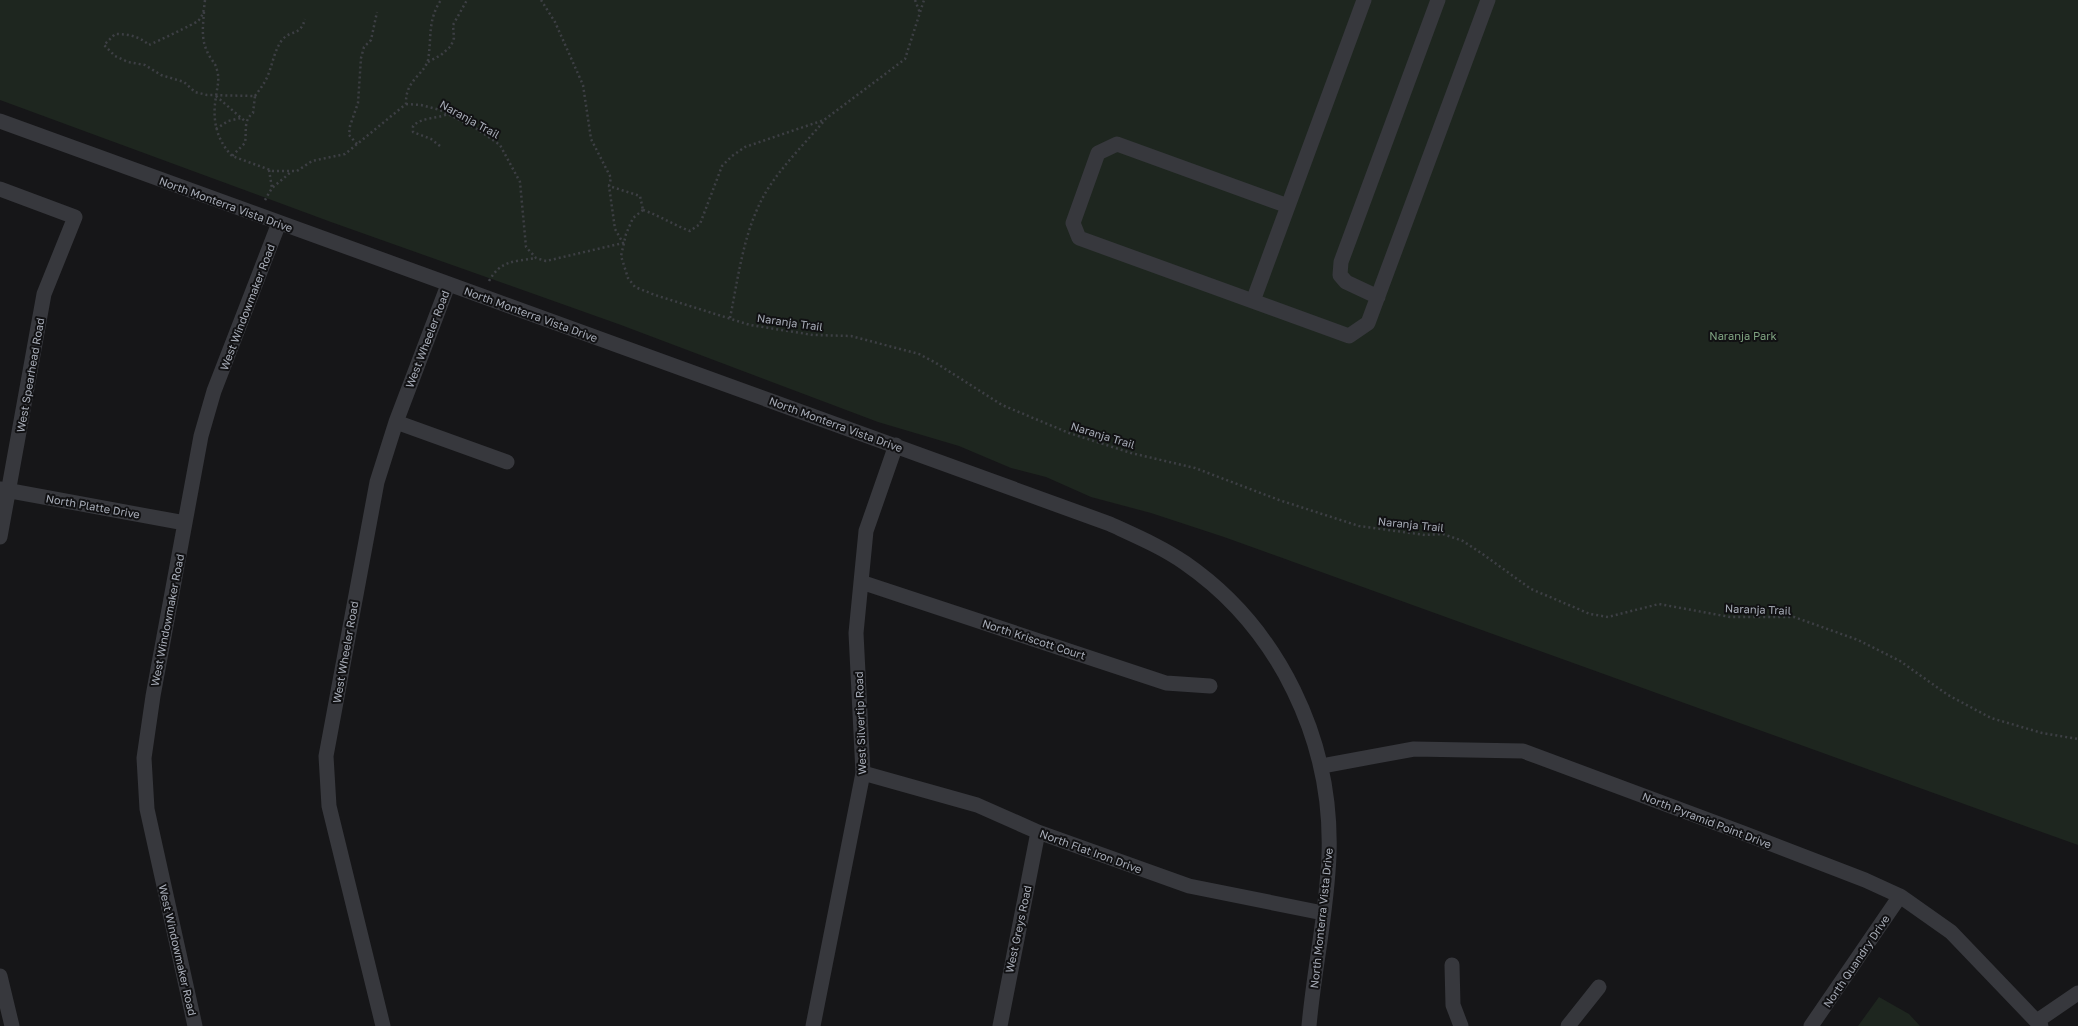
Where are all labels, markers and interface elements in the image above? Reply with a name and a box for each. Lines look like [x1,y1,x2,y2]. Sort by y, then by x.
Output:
street label: Naranja Trail [438,97,503,141]
street label: North Monterra Vista Drive [157,174,295,234]
street label: West Windowmaker Road [217,242,277,372]
street label: North Monterra Vista Drive [462,284,600,344]
street label: West Wheeler Road [402,288,452,390]
street label: Naranja Trail [756,311,824,333]
street label: West Spearhead Road [14,317,46,433]
park label: Naranja Park [1709,329,1777,342]
street label: North Monterra Vista Drive [767,394,905,454]
street label: Naranja Trail [1069,419,1137,451]
street label: North Platte Drive [45,491,141,521]
street label: Naranja Trail [1377,514,1445,534]
street label: West Windowmaker Road [148,553,186,687]
street label: West Wheeler Road [330,600,360,704]
street label: Naranja Trail [1725,601,1792,617]
street label: North Kriscott Court [981,616,1087,662]
street label: West Silvertip Road [852,671,868,775]
street label: North Pyramid Point Drive [1641,789,1773,851]
street label: North Flat Iron Drive [1038,826,1144,876]
street label: North Monterra Vista Drive [1307,847,1335,989]
street label: West Windowmaker Road [157,883,199,1017]
street label: West Greys Road [1002,884,1034,974]
street label: North Quandry Drive [1820,912,1892,1010]

